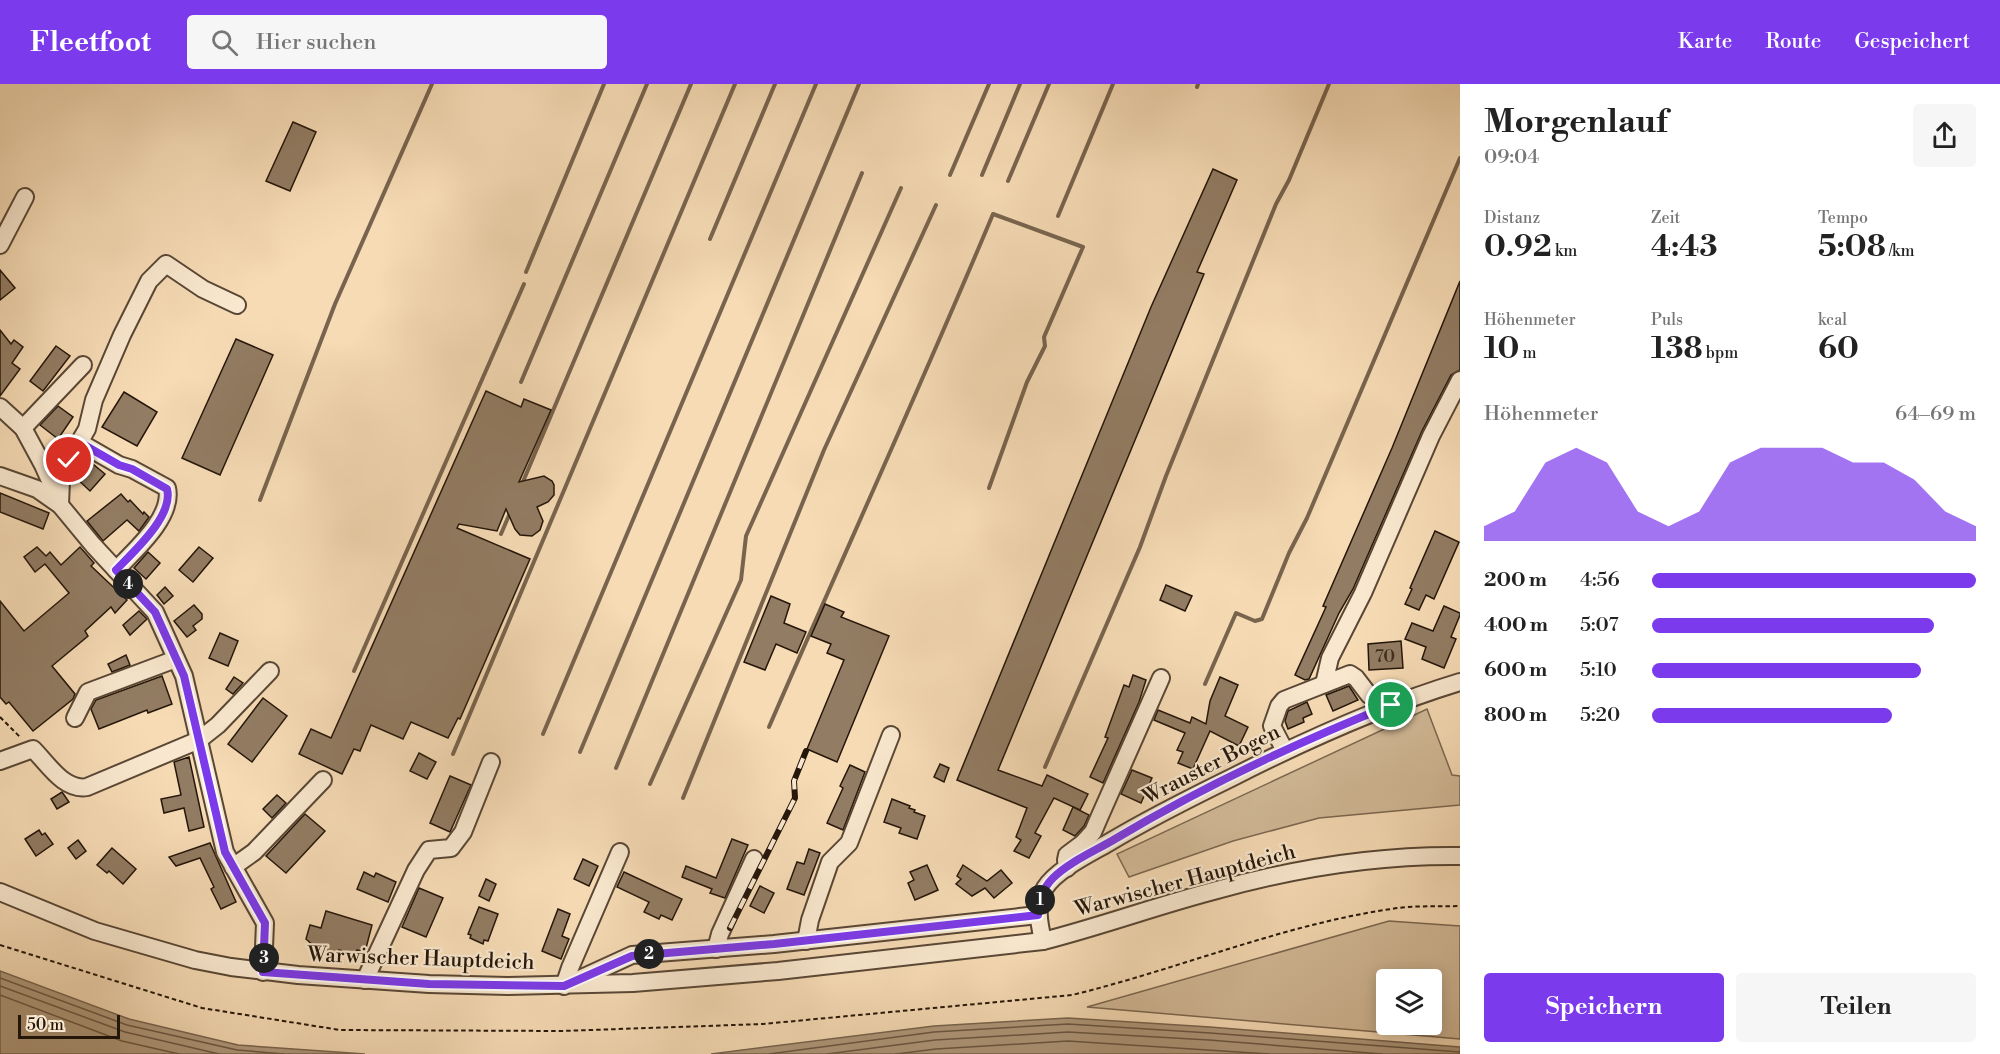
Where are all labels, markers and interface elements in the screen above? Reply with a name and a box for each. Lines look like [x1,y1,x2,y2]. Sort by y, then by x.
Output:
search box [187,15,607,69]
text: Fleetfoot [30,25,151,60]
icon: search [208,26,241,59]
text: Hier suchen [256,29,376,56]
text: Karte [1678,29,1732,55]
text: Route [1765,29,1821,55]
text: Gespeichert [1854,29,1970,55]
text: Morgenlauf [1484,102,1667,143]
button: share [1913,104,1976,167]
text: 09:04 [1484,145,1539,170]
text: Distanz [1484,208,1540,228]
text: Zeit [1651,208,1680,228]
text: Tempo [1818,208,1868,228]
text: 0.92 [1484,228,1552,266]
text: 4:43 [1651,228,1717,266]
text: 5:08 [1818,228,1886,266]
text: km [1552,241,1577,261]
text: /km [1886,241,1914,261]
text: Höhenmeter [1484,310,1576,330]
text: Puls [1651,310,1683,330]
text: kcal [1818,310,1847,330]
text: 10 [1484,330,1519,368]
text: 138 [1651,330,1703,368]
text: 60 [1818,330,1859,368]
text: m [1519,343,1537,363]
text: bpm [1703,343,1738,363]
text: Höhenmeter [1484,402,1598,427]
text: 64–69 m [1895,402,1976,427]
pin [43,434,94,485]
icon: check [52,443,85,476]
text: 200 m [1484,568,1547,593]
text: 4:56 [1580,568,1620,593]
pin: 4 [113,569,143,599]
text: 4 [123,574,133,594]
text: 400 m [1484,613,1548,638]
text: 5:07 [1580,613,1619,638]
house number: 70 [1375,645,1395,668]
text: 600 m [1484,658,1547,683]
text: 5:10 [1580,658,1617,683]
pin [1365,679,1416,730]
icon: arrive [1374,688,1407,721]
text: 800 m [1484,703,1547,728]
text: 5:20 [1580,703,1620,728]
street label: Wrauster Bogen [1138,719,1285,811]
street label: Warwischer Hauptdeich [1071,839,1299,923]
pin: 1 [1025,885,1055,915]
text: 1 [1036,890,1044,910]
pin: 2 [634,939,664,969]
street label: Warwischer Hauptdeich [306,942,535,976]
pin: 3 [249,943,279,973]
text: 2 [644,944,654,964]
text: 3 [259,948,269,968]
map controls [1376,969,1442,1035]
button: layers [1376,969,1442,1035]
button: Speichern [1484,973,1724,1042]
button: Teilen [1736,973,1976,1042]
scale bar [18,1012,120,1040]
text: 50 m [27,1015,64,1035]

